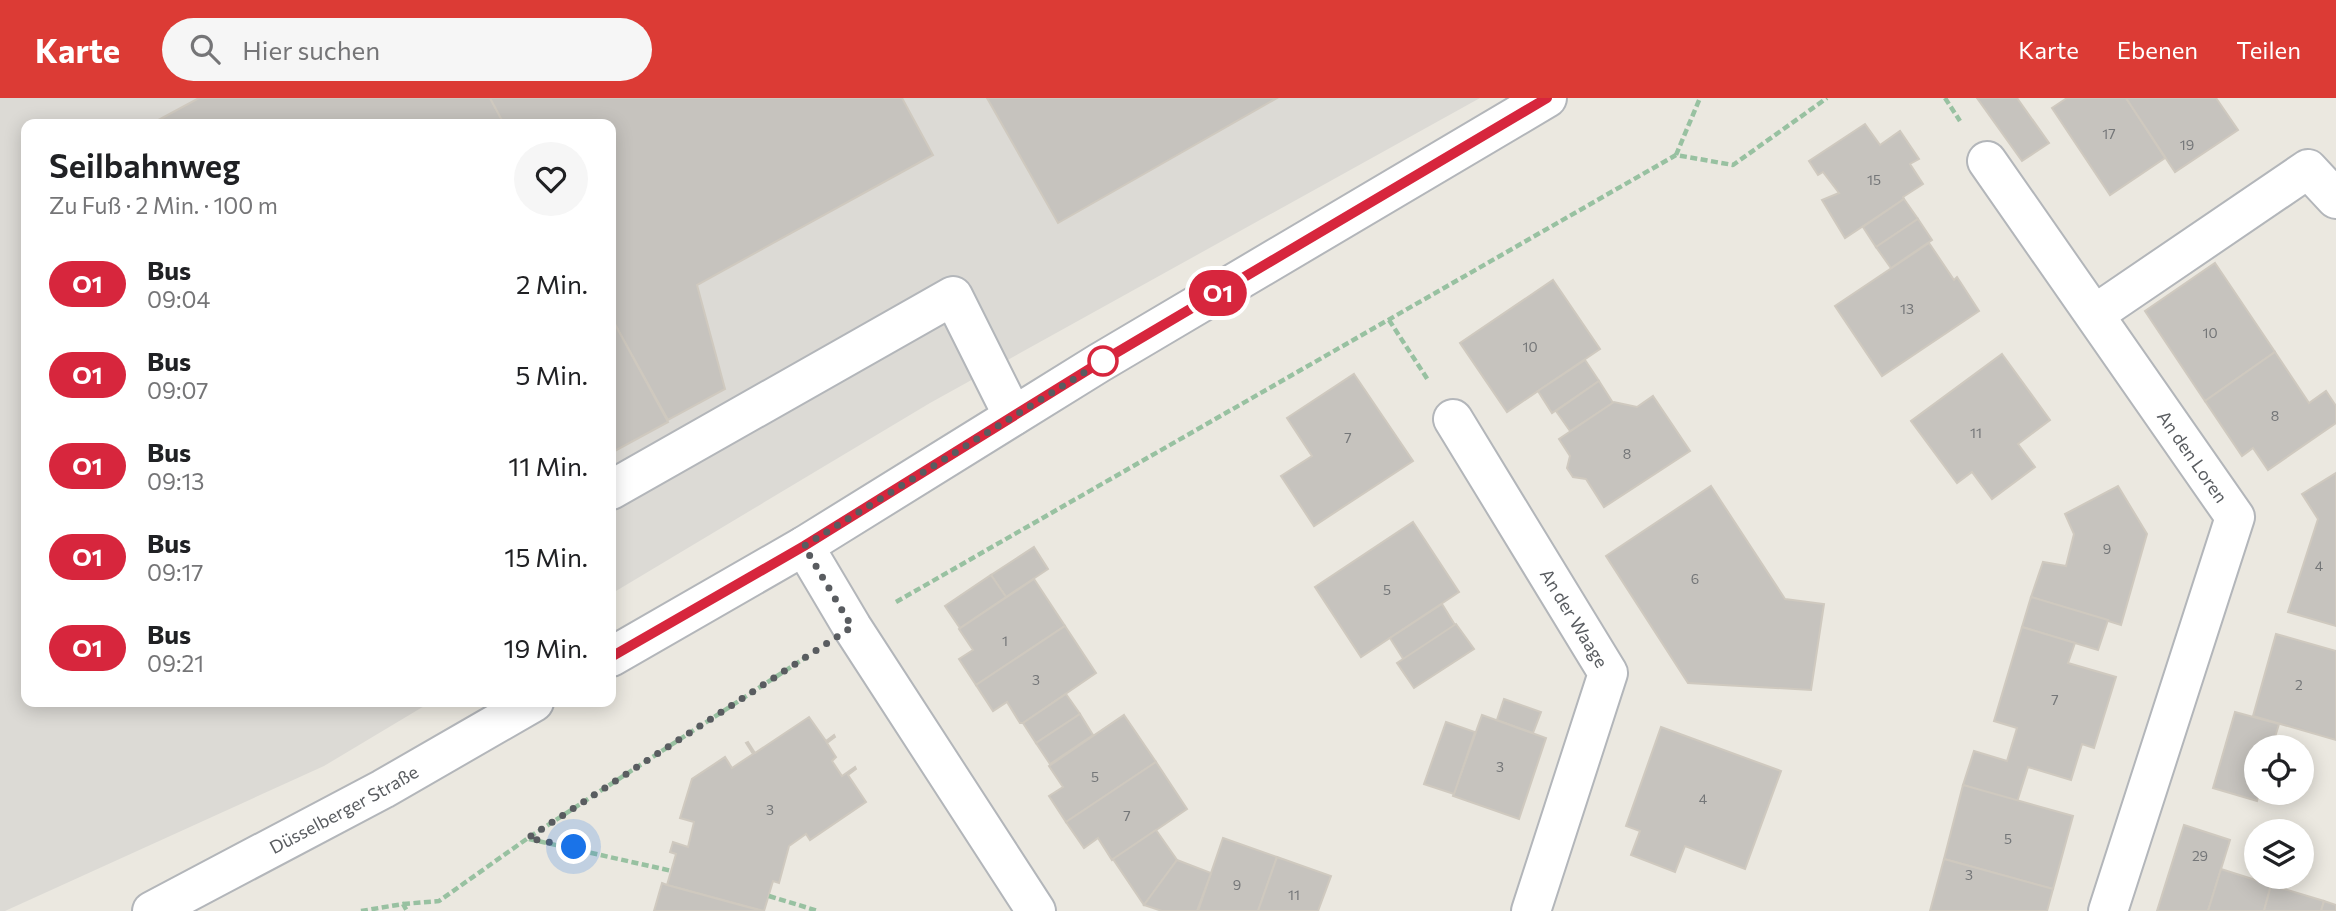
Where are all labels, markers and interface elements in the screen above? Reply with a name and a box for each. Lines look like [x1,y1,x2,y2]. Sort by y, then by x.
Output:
search box [162,18,652,81]
text: Karte [35,29,120,70]
icon: search [186,30,224,68]
text: Hier suchen [242,34,380,65]
text: Karte [2018,35,2079,64]
text: Ebenen [2117,35,2198,64]
text: Teilen [2236,35,2301,64]
house number: 17 [2102,125,2116,142]
house number: 19 [2180,136,2194,153]
button: heart [514,142,588,216]
text: Seilbahnweg [49,144,240,185]
house number: 15 [1867,171,1881,188]
text: Zu Fuß · 2 Min. · 100 m [49,191,278,219]
text: Bus [147,254,191,285]
text: 2 Min. [516,268,588,299]
text: O1 [72,269,103,298]
line badge: O1 [1186,270,1250,316]
text: O1 [1203,278,1233,307]
text: 09:04 [147,285,210,313]
house number: 13 [1900,300,1914,317]
house number: 10 [2202,324,2218,341]
house number: 10 [1522,338,1538,355]
text: Bus [147,345,191,376]
unlabelled marker [1088,346,1118,376]
text: 5 Min. [515,359,588,390]
text: O1 [72,360,103,389]
text: 09:07 [147,376,208,404]
street label: An den Loren [2153,406,2233,507]
house number: 8 [2271,407,2279,424]
house number: 11 [1970,424,1982,441]
house number: 7 [1344,429,1352,446]
text: Bus [147,436,191,467]
house number: 8 [1623,445,1631,462]
text: 11 Min. [508,450,588,481]
text: O1 [72,451,103,480]
text: 09:13 [147,467,204,495]
text: Bus [147,527,191,558]
house number: 9 [2103,540,2111,557]
text: 15 Min. [504,541,588,572]
text: O1 [72,542,103,571]
house number: 4 [2315,557,2324,574]
text: 09:17 [147,558,203,586]
street label: An der Waage [1536,564,1613,671]
house number: 6 [1691,570,1699,587]
house number: 5 [1383,581,1391,598]
text: Bus [147,618,191,649]
text: 19 Min. [504,632,588,663]
house number: 1 [1002,632,1008,649]
text: O1 [72,633,103,662]
text: 09:21 [147,649,204,677]
house number: 3 [1032,671,1040,688]
house number: 2 [2295,676,2303,693]
house number: 7 [2051,691,2059,708]
map controls [2244,735,2314,889]
button: locate [2244,735,2314,805]
house number: 3 [1496,758,1504,775]
street label: Düsselberger Straße [266,760,422,858]
house number: 5 [1091,768,1099,785]
house number: 4 [1699,790,1708,807]
house number: 3 [766,801,774,818]
house number: 7 [1123,807,1131,824]
button: layers [2244,819,2314,889]
your location [556,829,591,864]
house number: 5 [2004,830,2012,847]
house number: 29 [2192,847,2208,864]
house number: 3 [1965,866,1973,883]
house number: 9 [1233,876,1241,893]
house number: 11 [1288,886,1300,903]

